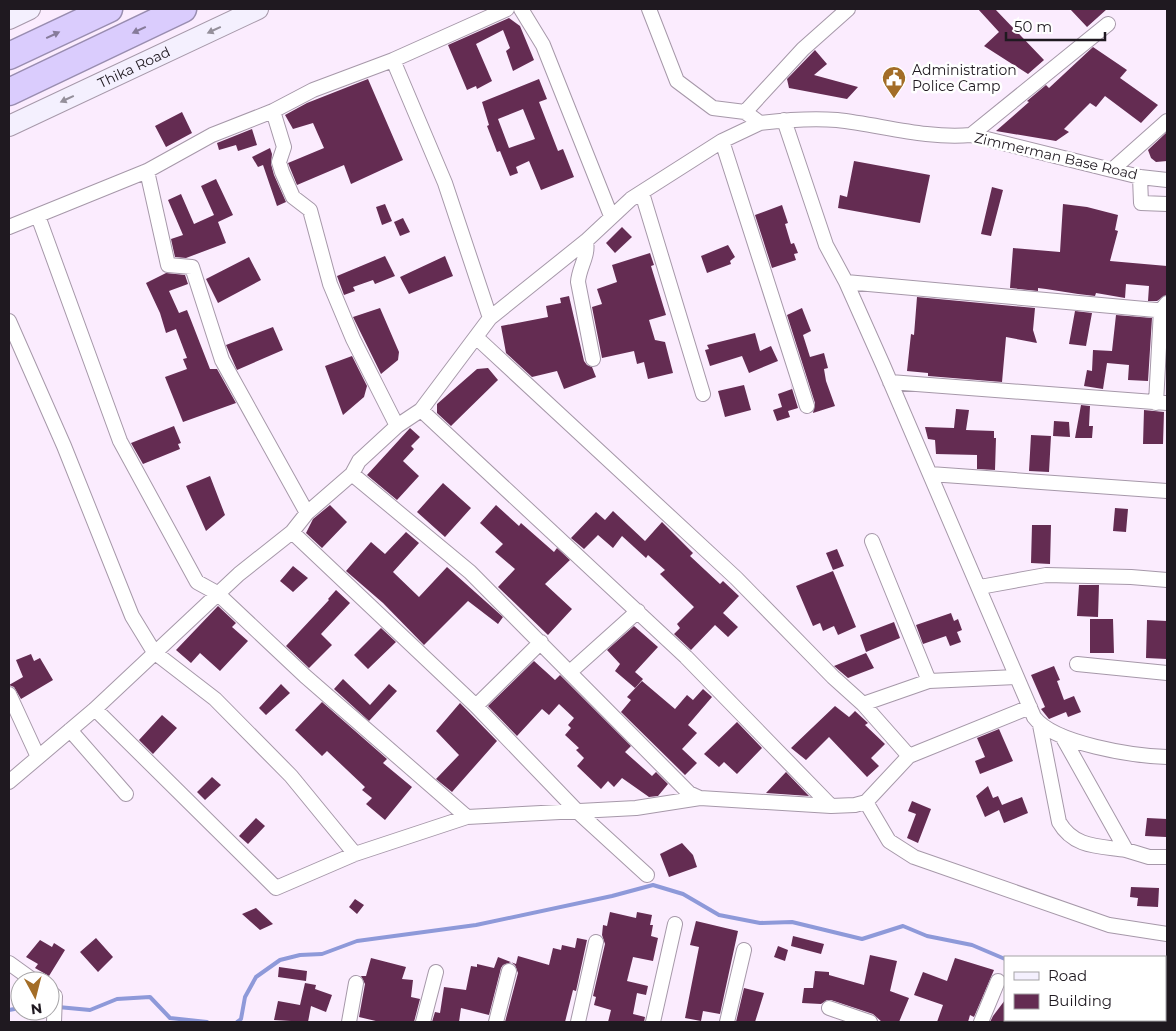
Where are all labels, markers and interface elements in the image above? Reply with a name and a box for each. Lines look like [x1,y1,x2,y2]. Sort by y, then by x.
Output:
scale bar [1006,10,1105,42]
text: 50 m [1014,17,1052,36]
one-way arrow [132,26,146,34]
one-way arrow [207,26,221,34]
one-way arrow [46,31,60,39]
street label: Thika Road [95,43,173,92]
place label: Administration Police Camp [912,61,1017,95]
public building icon: Administration Police Camp [881,65,907,99]
one-way arrow [60,95,74,103]
street label: Zimmerman Base Road [973,128,1139,184]
legend [1004,956,1166,1021]
text: Road [1048,966,1087,985]
north arrow [10,971,60,1021]
text: Building [1048,991,1112,1010]
text: N [30,999,43,1019]

